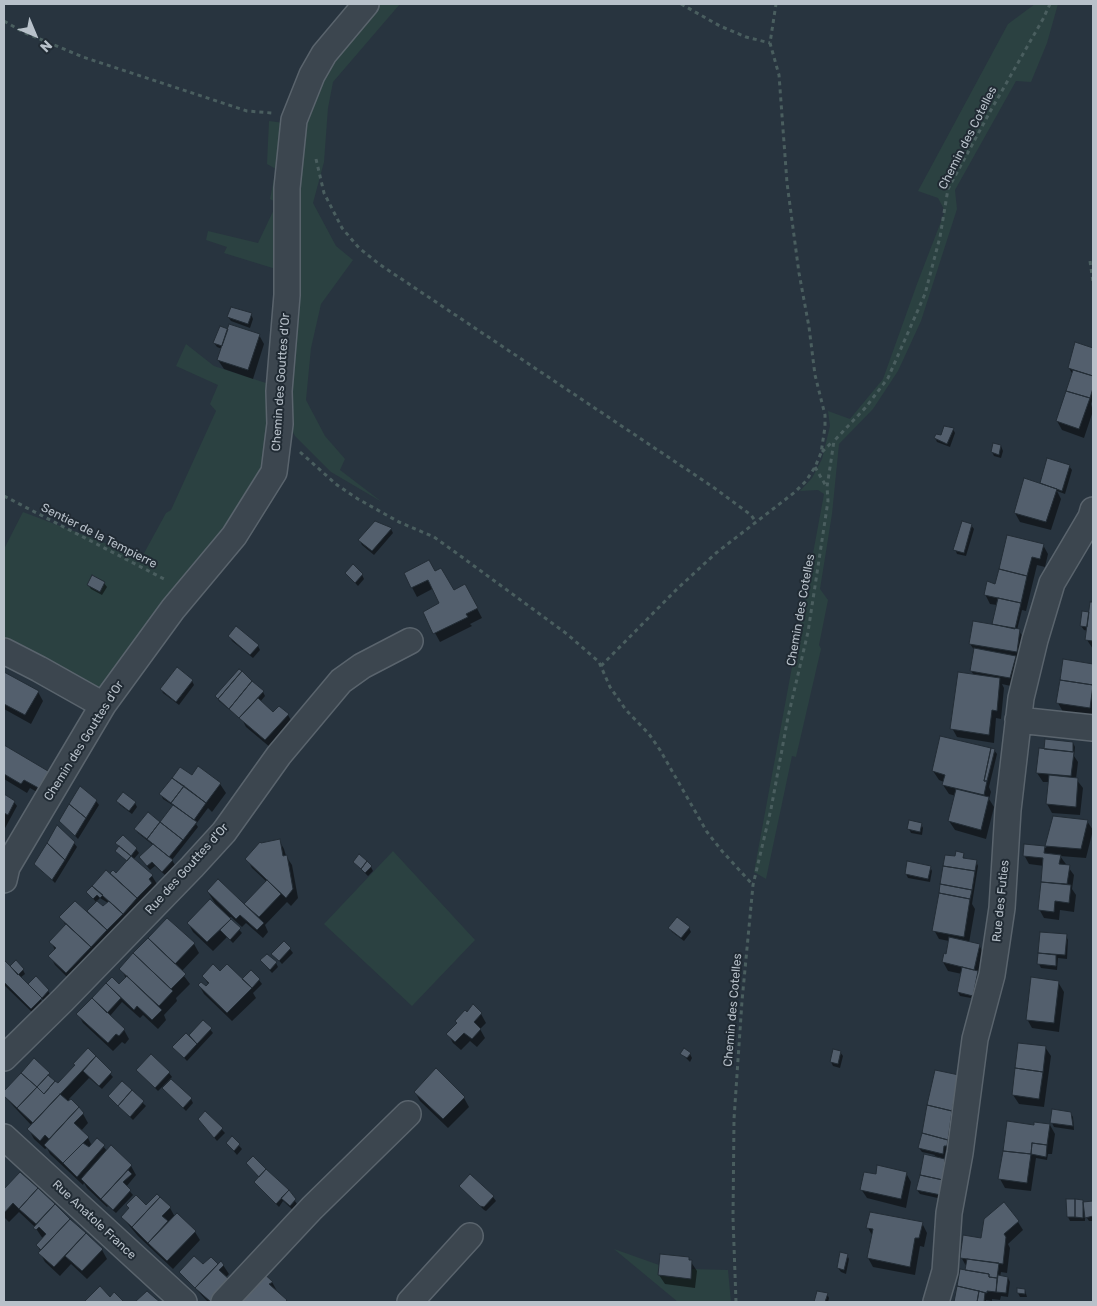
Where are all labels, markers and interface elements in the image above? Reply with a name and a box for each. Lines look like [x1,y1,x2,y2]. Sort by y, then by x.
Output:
north arrow [10,10,60,60]
text: N [36,36,56,56]
street label: Chemin des Cotelles [936,84,1000,192]
street label: Chemin des Gouttes d'Or [269,312,293,452]
street label: Sentier de la Tempierre [39,500,159,572]
street label: Chemin des Cotelles [784,553,818,667]
street label: Chemin des Gouttes d'Or [41,678,127,804]
street label: Rue des Gouttes d'Or [142,821,232,917]
street label: Rue des Futies [990,859,1012,943]
street label: Chemin des Cotelles [721,953,745,1067]
street label: Rue Anatole France [49,1177,139,1263]

